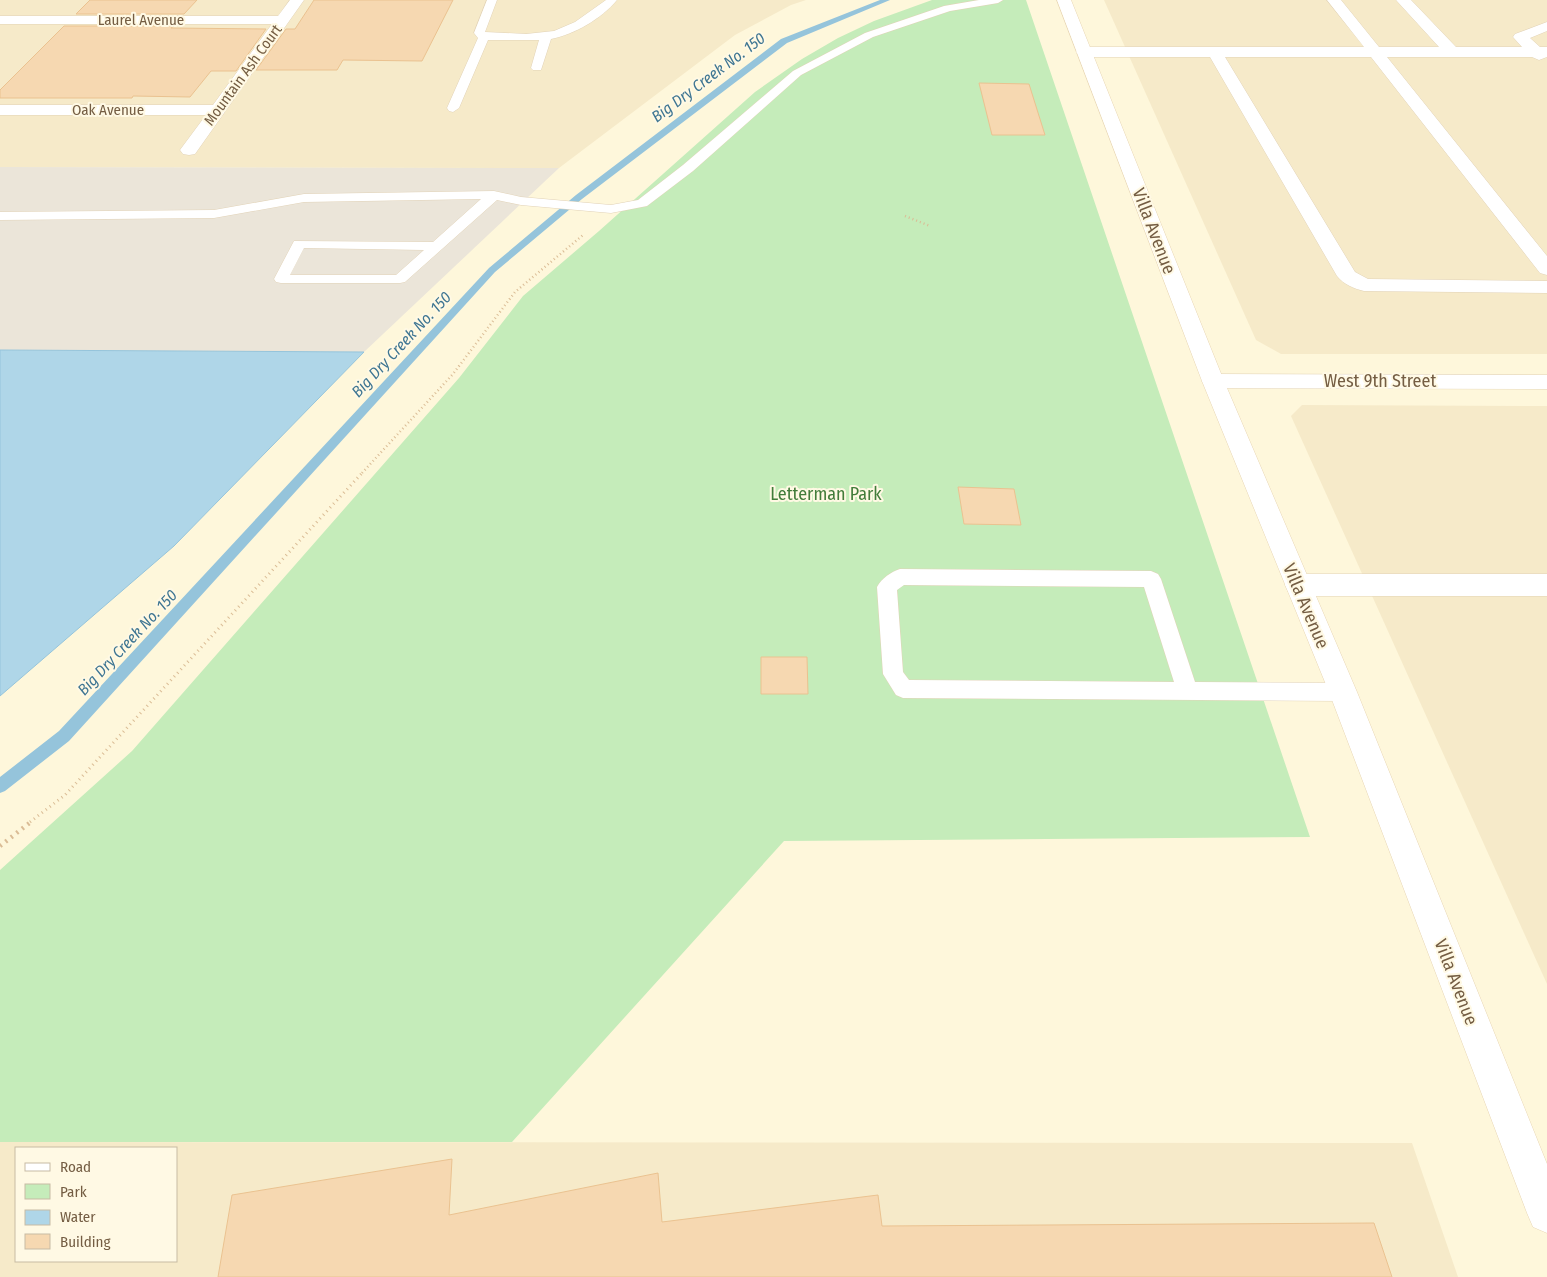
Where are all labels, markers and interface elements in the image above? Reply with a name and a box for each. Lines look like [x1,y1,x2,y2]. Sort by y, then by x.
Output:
street label: Laurel Avenue [98,11,184,29]
street label: Mountain Ash Court [200,21,286,129]
water label: Big Dry Creek No. 150 [648,29,769,126]
street label: Oak Avenue [72,101,144,119]
street label: Villa Avenue [1128,185,1180,277]
water label: Big Dry Creek No. 150 [348,288,455,401]
street label: West 9th Street [1324,370,1436,392]
park label: Letterman Park [770,483,882,505]
street label: Villa Avenue [1278,560,1334,652]
water label: Big Dry Creek No. 150 [74,586,181,699]
street label: Villa Avenue [1430,936,1482,1028]
legend [15,1147,178,1262]
text: Road [60,1158,91,1176]
text: Park [60,1183,87,1201]
text: Water [60,1208,96,1226]
text: Building [60,1233,111,1251]

